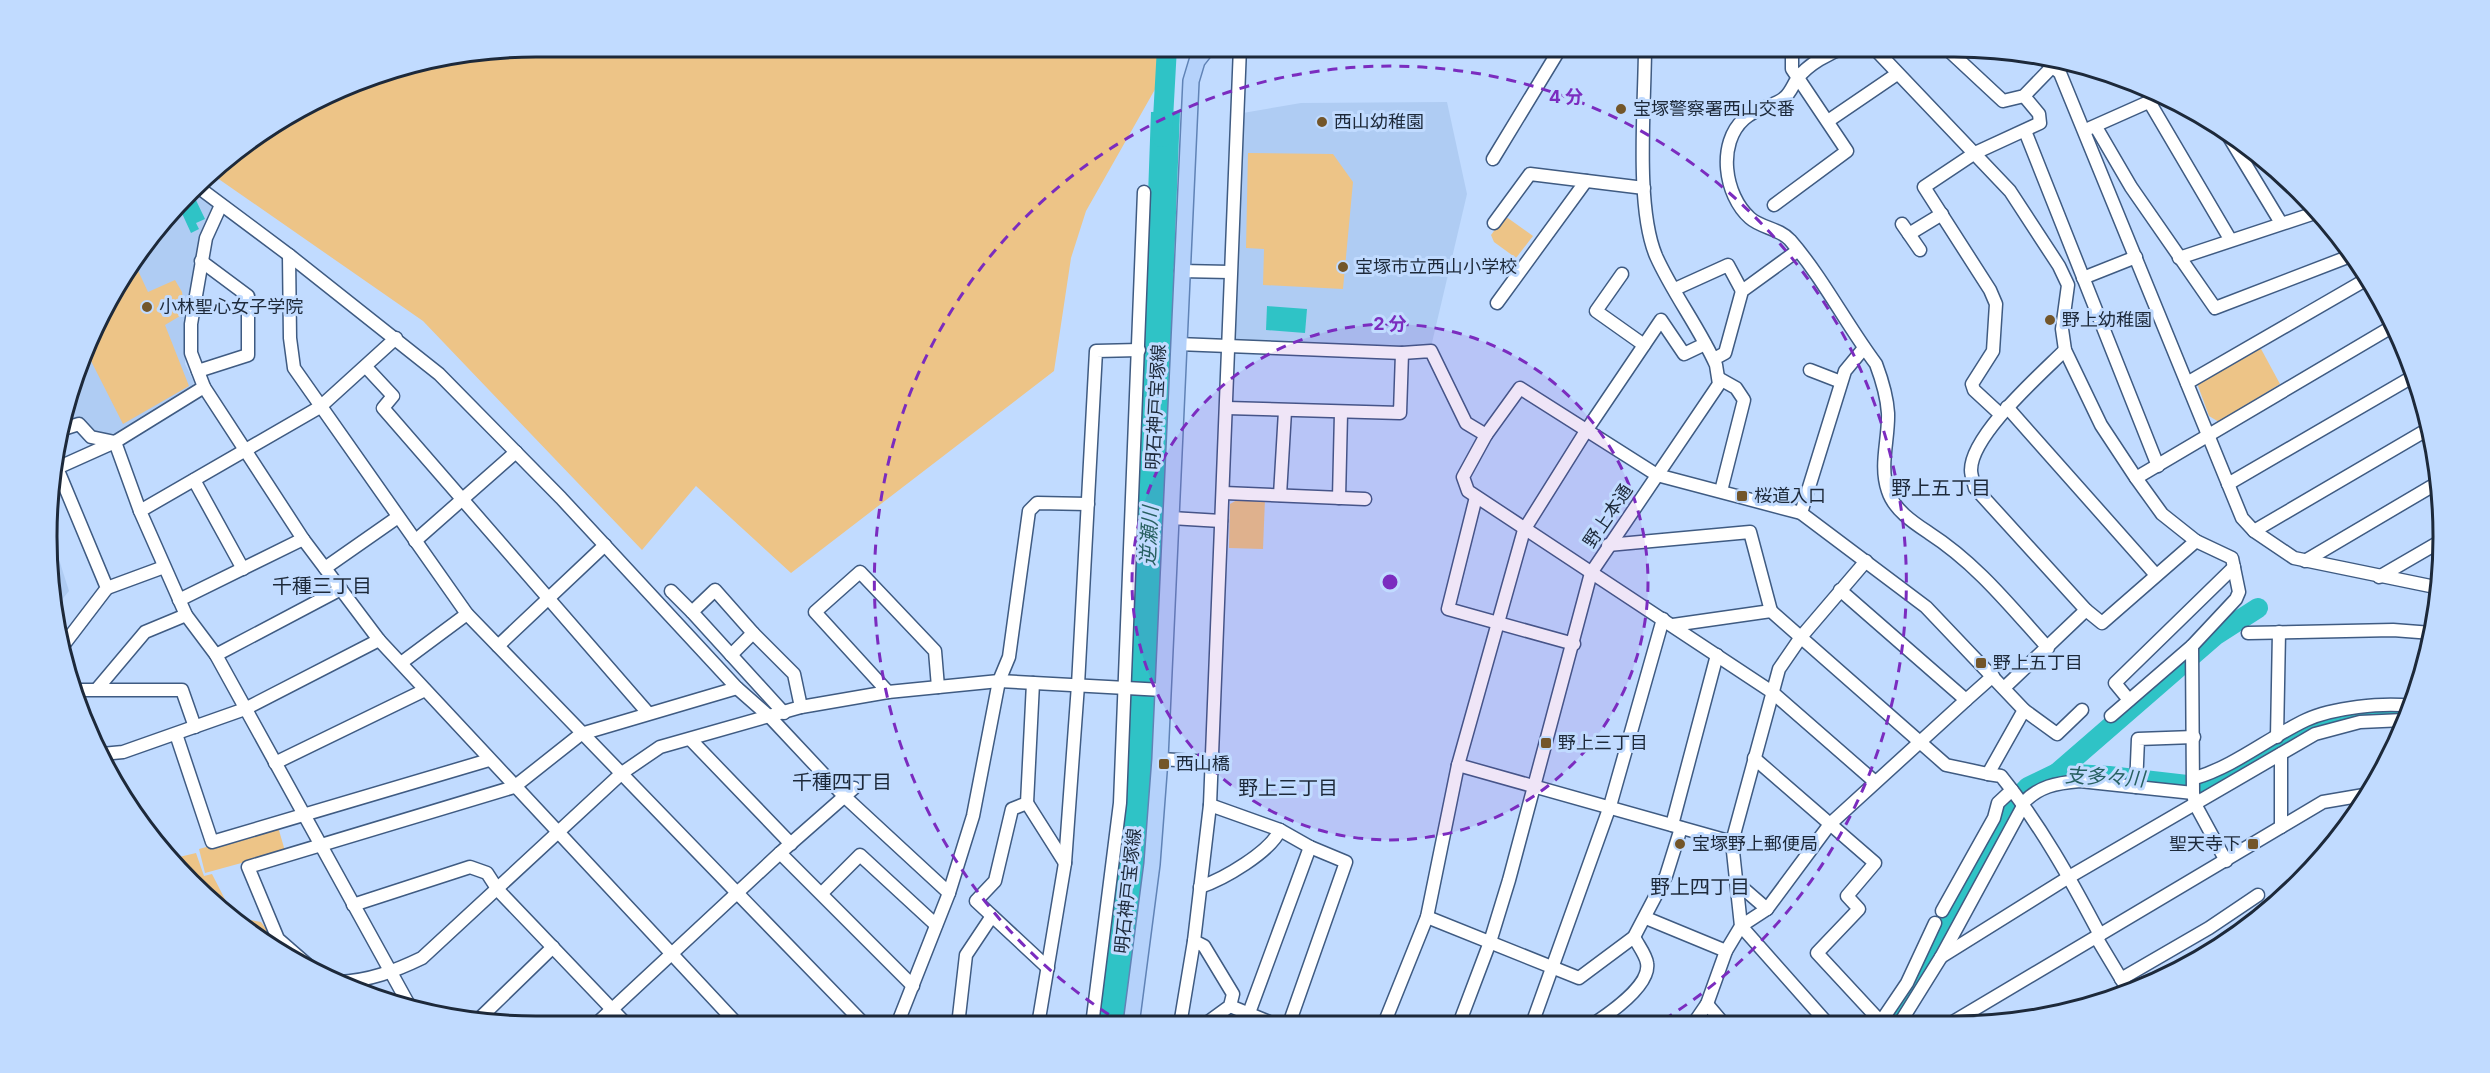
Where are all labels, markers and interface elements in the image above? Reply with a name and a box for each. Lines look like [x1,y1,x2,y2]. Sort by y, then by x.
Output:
text: 4 分 [1549,86,1583,107]
place label: 宝塚警察署西山交番 [1633,98,1795,119]
marker: 宝塚警察署西山交番 [1614,102,1628,116]
place label: 西山幼稚園 [1334,111,1424,132]
marker: 西山幼稚園 [1315,115,1329,129]
place label: 宝塚市立西山小学校 [1355,256,1517,277]
marker: 宝塚市立西山小学校 [1336,260,1350,274]
place label: 小林聖心女子学院 [159,296,303,317]
marker: 小林聖心女子学院 [140,300,154,314]
place label: 野上幼稚園 [2062,309,2152,330]
text: 2 分 [1373,313,1407,334]
marker: 野上幼稚園 [2043,313,2057,327]
street label: 明石神戸宝塚線 [1142,344,1169,470]
district label: 野上五丁目 [1891,476,1991,500]
street label: 野上本通 [1579,480,1636,551]
place label: 桜道入口 [1754,485,1826,506]
marker: 桜道入口 [1735,489,1749,503]
water label: 逆瀬川 [1135,503,1163,567]
centre of rings [1380,572,1400,592]
district label: 千種三丁目 [272,574,372,598]
place label: 野上五丁目 [1993,652,2083,673]
marker: 野上五丁目 [1974,656,1988,670]
place label: 野上三丁目 [1558,732,1648,753]
marker: 野上三丁目 [1539,736,1553,750]
place label: 西山橋 [1176,753,1230,774]
marker: 西山橋 [1157,757,1171,771]
water label: 支多々川 [2064,763,2148,791]
district label: 千種四丁目 [792,770,892,794]
district label: 野上三丁目 [1238,776,1338,800]
street label: 明石神戸宝塚線 [1110,827,1145,955]
place label: 宝塚野上郵便局 [1692,833,1818,854]
place label: 聖天寺下 [2169,833,2241,854]
marker: 宝塚野上郵便局 [1673,837,1687,851]
marker: 聖天寺下 [2246,837,2260,851]
district label: 野上四丁目 [1650,875,1750,899]

